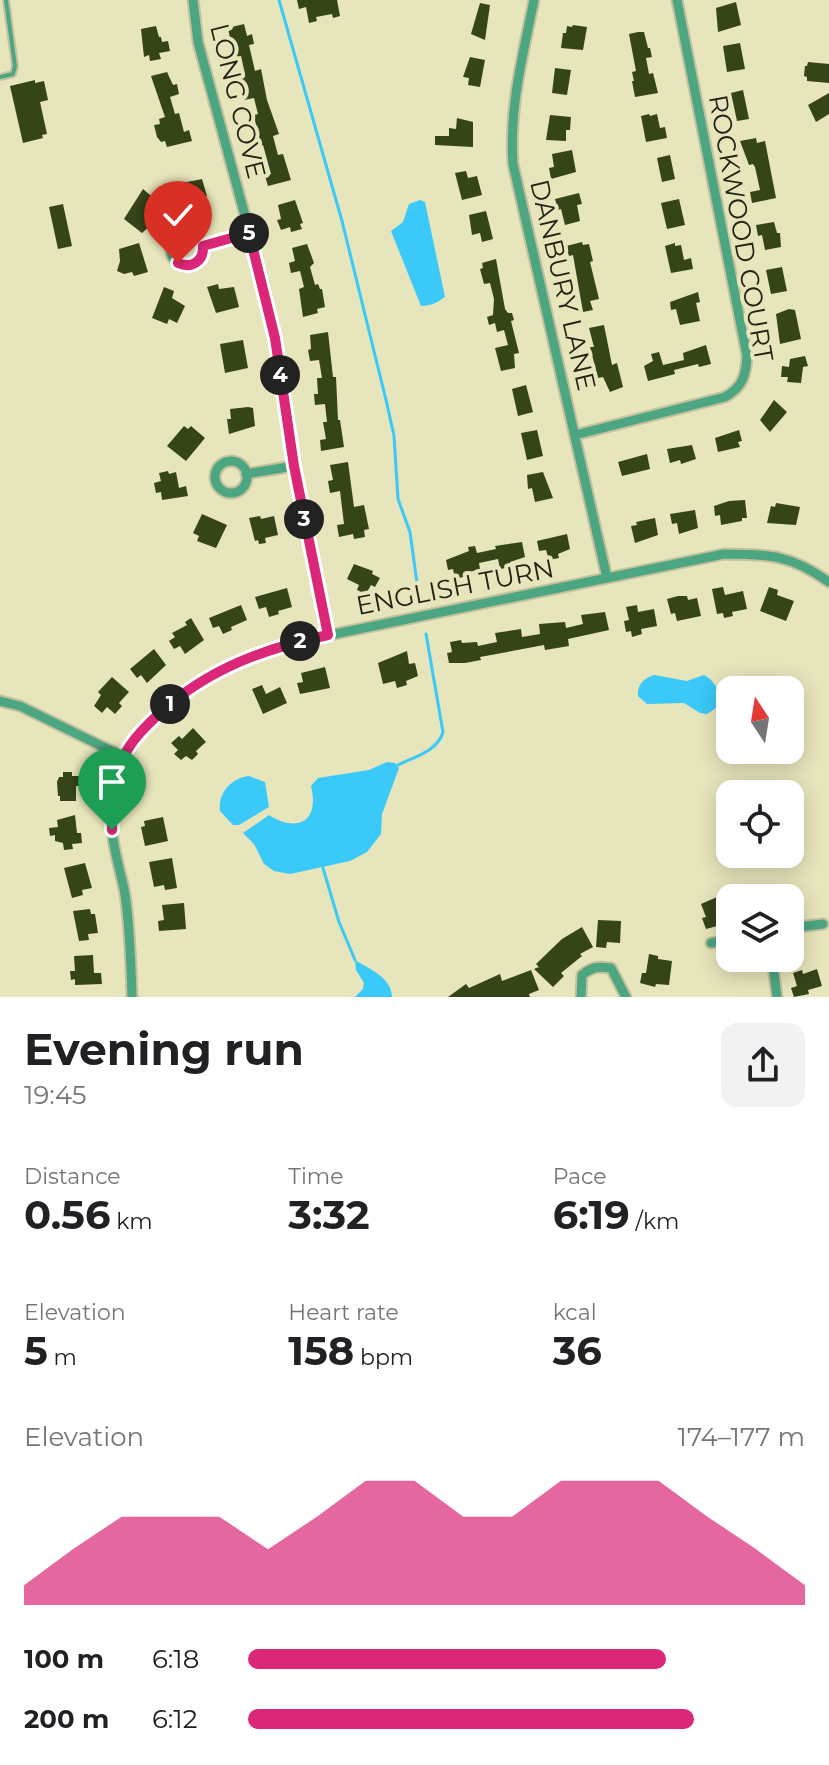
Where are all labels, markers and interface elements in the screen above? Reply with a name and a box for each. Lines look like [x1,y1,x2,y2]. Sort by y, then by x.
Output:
street label: LONG COVE [203,20,273,182]
street label: ROCKWOOD COURT [702,92,780,364]
street label: DANBURY LANE [523,176,603,394]
pin [144,181,212,263]
icon: check [156,193,200,237]
pin: 5 [229,213,269,253]
text: 5 [242,219,256,246]
pin: 4 [260,355,300,395]
text: 4 [272,361,288,388]
pin: 3 [284,499,324,539]
text: 3 [297,505,311,532]
street label: ENGLISH TURN [353,552,557,622]
pin: 2 [280,621,320,661]
text: 2 [294,627,306,654]
north arrow [716,676,804,764]
map controls [716,676,804,972]
pin: 1 [150,684,190,724]
text: 1 [166,690,174,717]
pin [78,748,146,830]
icon: arrive [90,760,134,804]
button: locate [716,780,804,868]
button: layers [716,884,804,972]
text: Evening run [24,1022,304,1076]
button: share [721,1023,805,1107]
text: 19:45 [24,1079,87,1111]
text: Distance [24,1163,121,1190]
text: Time [288,1163,344,1190]
text: Pace [553,1163,607,1190]
text: 0.56 [24,1190,110,1239]
text: 3:32 [288,1190,370,1239]
text: 6:19 [553,1190,630,1239]
text: km [110,1208,153,1235]
text: /km [630,1208,679,1235]
text: Elevation [24,1299,126,1326]
text: Heart rate [288,1299,399,1326]
text: kcal [553,1299,597,1326]
text: 5 [24,1326,48,1375]
text: 158 [288,1326,354,1375]
text: 36 [553,1326,602,1375]
text: m [48,1344,77,1371]
text: bpm [354,1344,413,1371]
text: Elevation [24,1421,144,1453]
text: 174–177 m [678,1421,805,1453]
text: 100 m [24,1643,104,1675]
text: 6:18 [152,1643,199,1675]
text: 200 m [24,1703,109,1735]
text: 6:12 [152,1703,198,1735]

